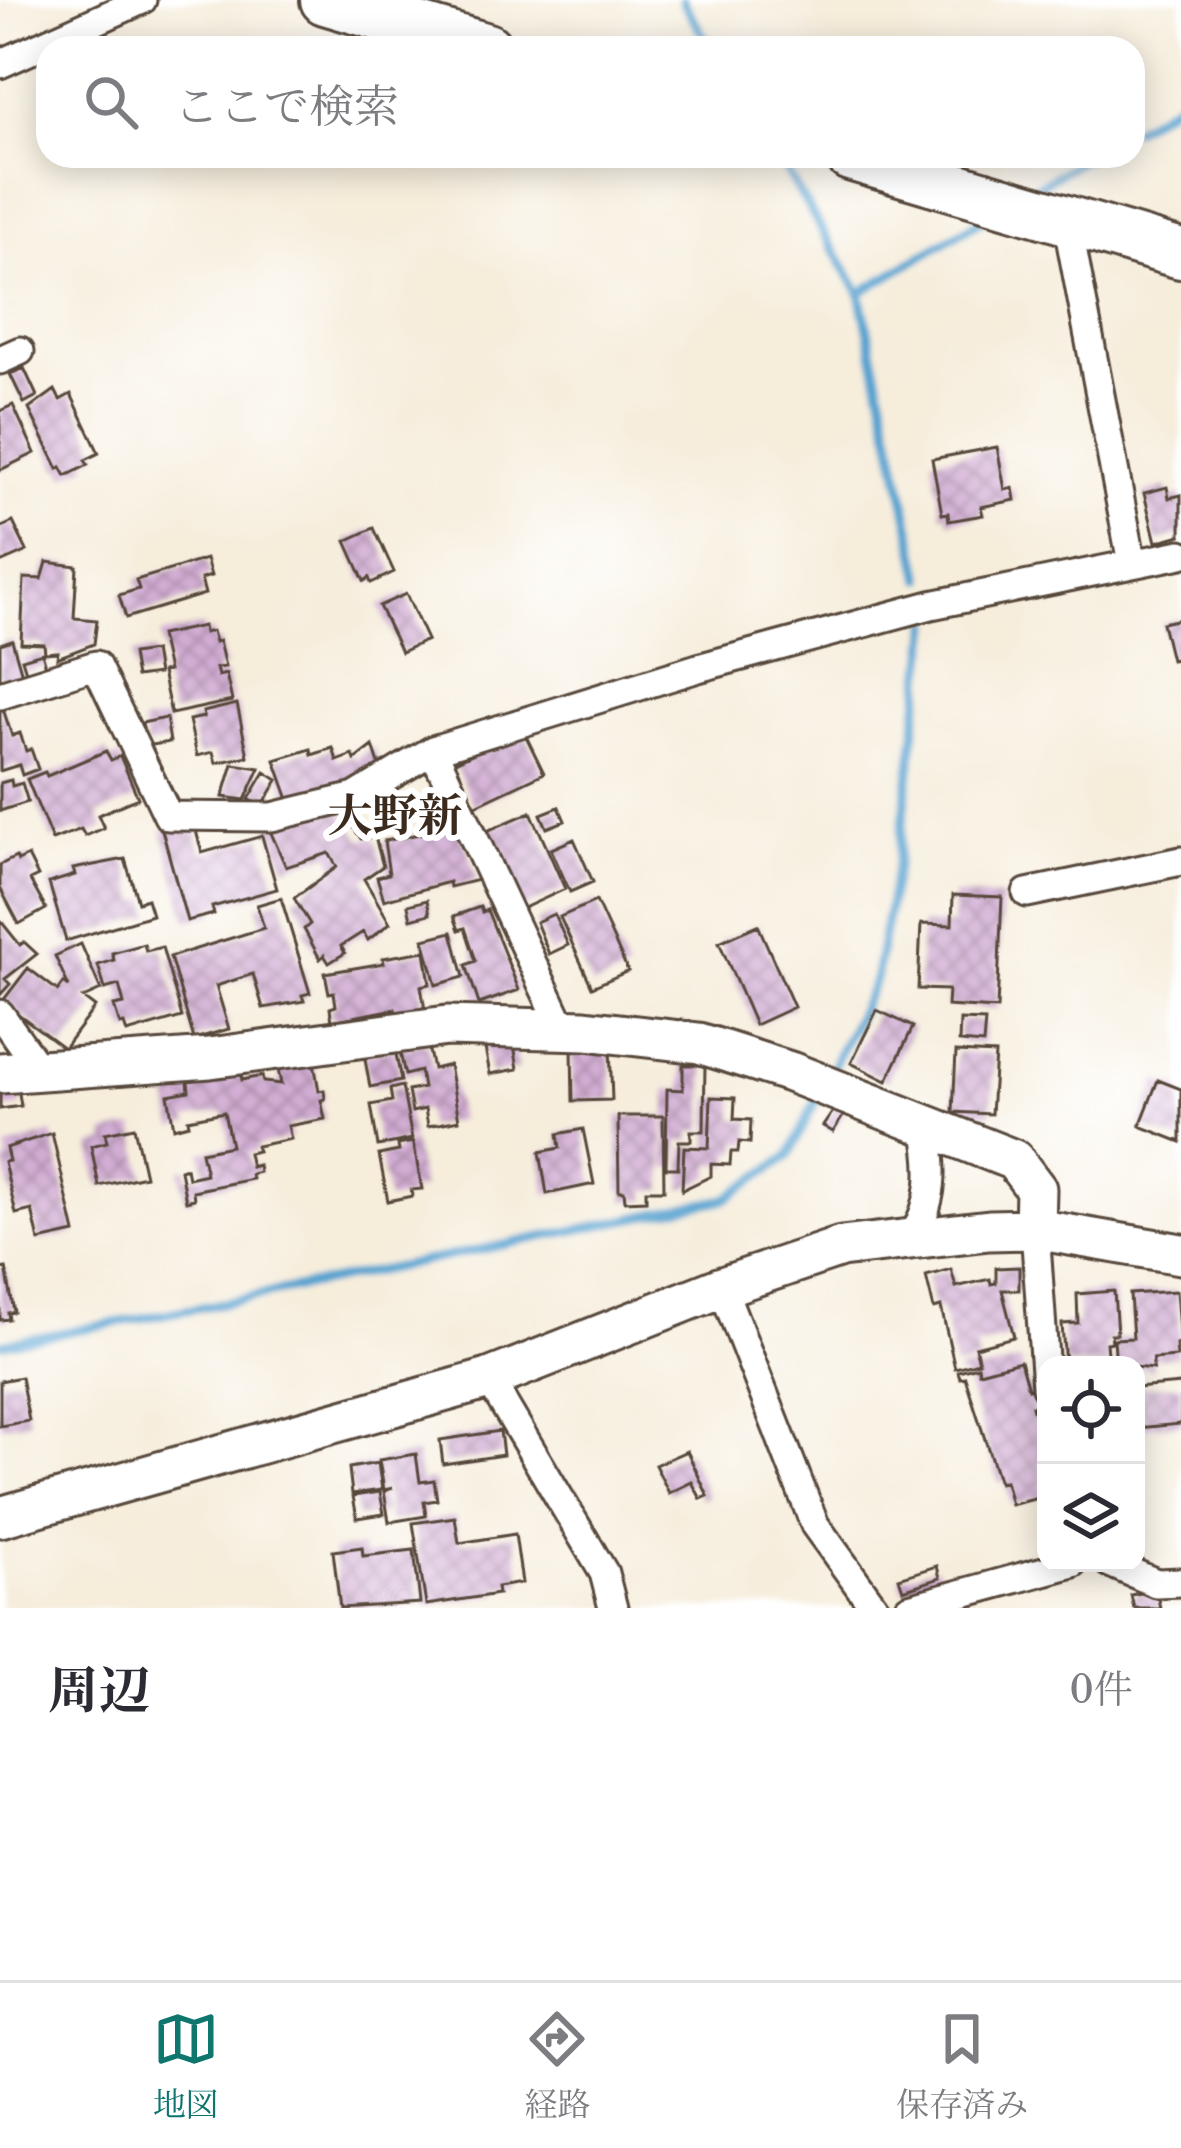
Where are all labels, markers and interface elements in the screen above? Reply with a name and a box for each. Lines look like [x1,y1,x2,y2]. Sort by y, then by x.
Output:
search box [36,36,1145,168]
icon: search [78,69,144,135]
text: ここで検索 [174,78,399,134]
district label: 大野新 [327,787,463,843]
map controls [1037,1356,1145,1572]
button: locate [1037,1356,1145,1464]
button: layers [1037,1464,1145,1572]
text: 周辺 [48,1659,150,1721]
text: 0件 [1069,1665,1133,1713]
tab: 地図 [153,2006,219,2125]
tab: 経路 [524,2006,590,2125]
tab: 保存済み [896,2006,1028,2125]

